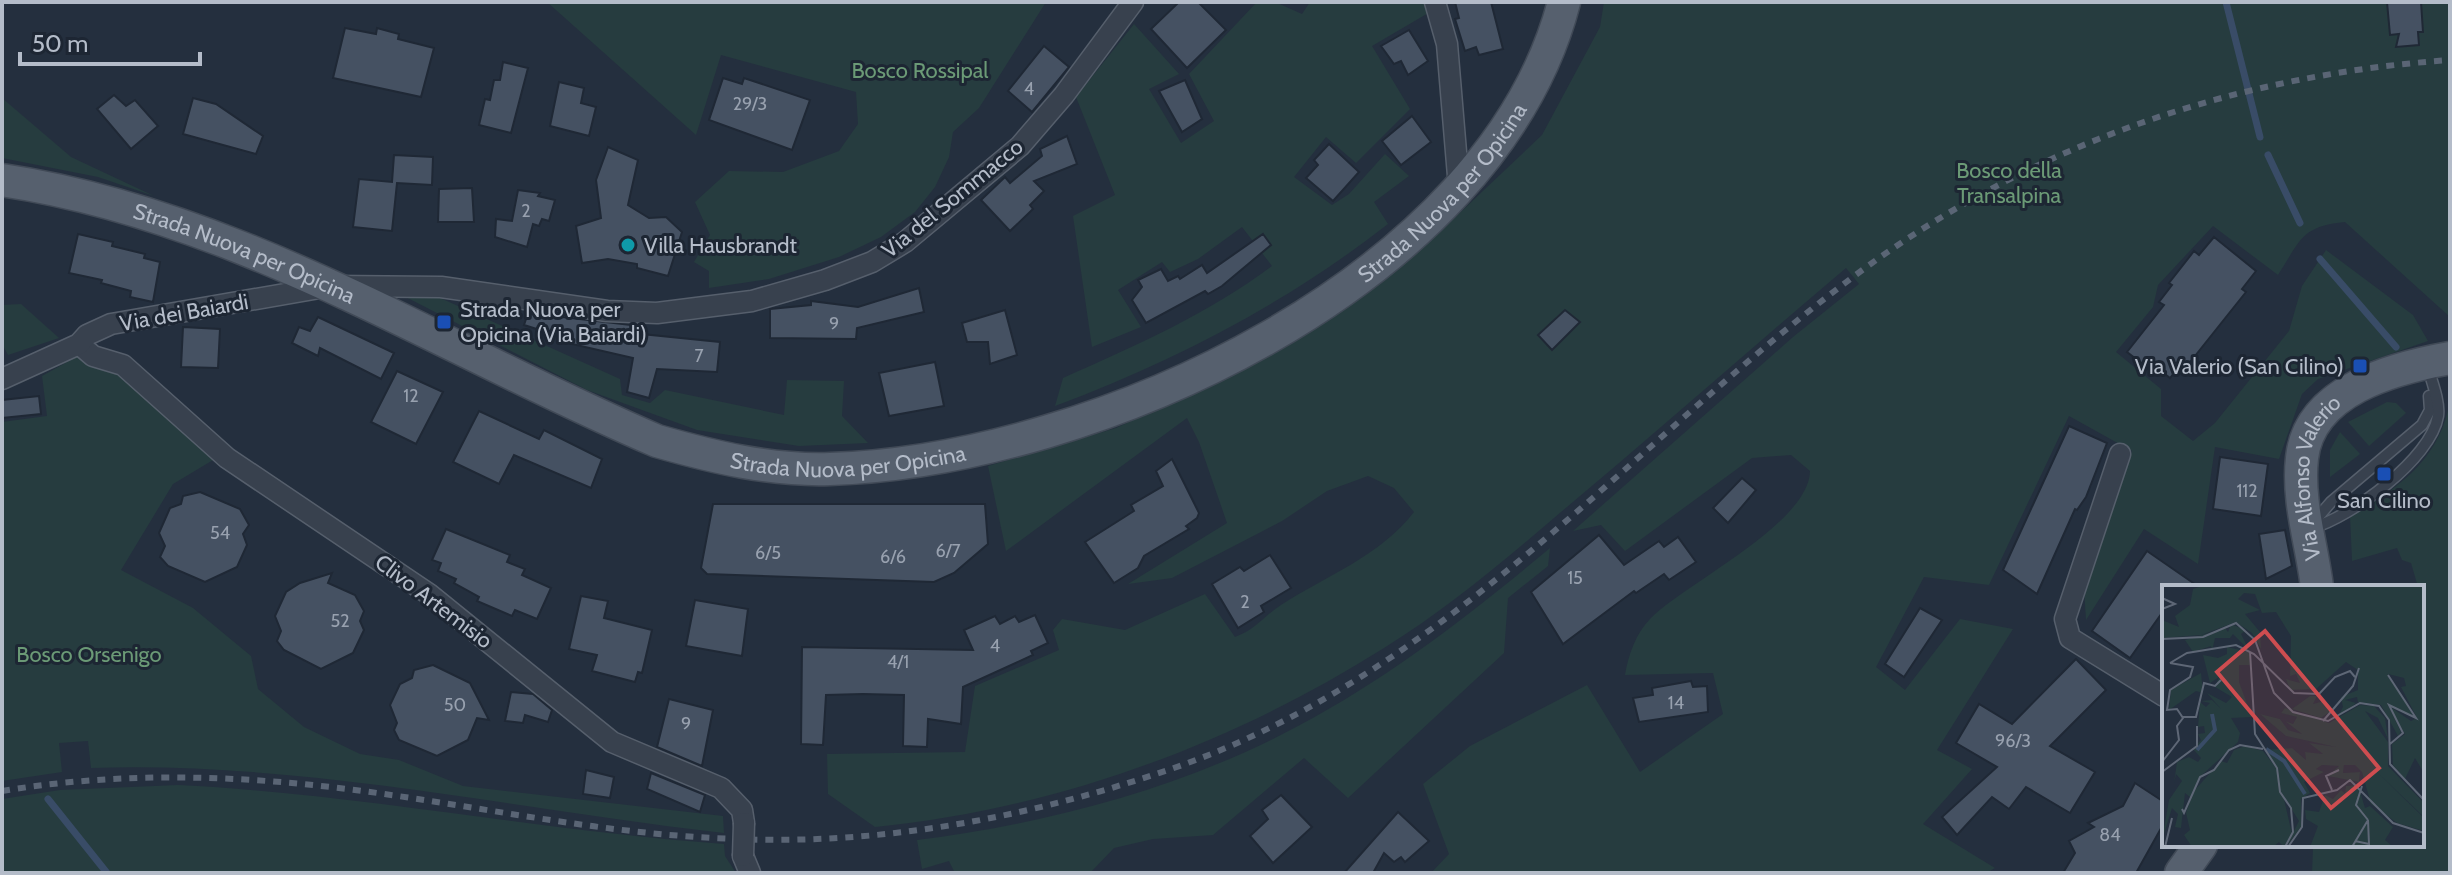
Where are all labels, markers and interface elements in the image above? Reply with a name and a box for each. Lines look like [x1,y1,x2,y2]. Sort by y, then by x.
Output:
scale bar [20,16,200,66]
text: 50 m [32,29,88,58]
park label: Bosco Rossipal [851,57,989,84]
house number: 4 [1024,78,1034,100]
house number: 29/3 [733,93,767,115]
street label: Strada Nuova per Opicina [1353,98,1533,288]
street label: Via del Sommacco [876,133,1028,264]
park label: Bosco della Transalpina [1956,157,2062,209]
street label: Strada Nuova per Opicina [130,198,360,310]
house number: 2 [521,200,531,222]
place label: Villa Hausbrandt [644,232,798,259]
marker: Villa Hausbrandt [619,236,637,254]
street label: Via dei Baiardi [118,288,250,337]
place label: Strada Nuova per Opicina (Via Baiardi) [460,296,647,348]
marker: Strada Nuova per Opicina (Via Baiardi) [435,313,453,331]
house number: 9 [829,313,839,335]
house number: 7 [694,345,704,367]
place label: Via Valerio (San Cilino) [2135,353,2344,380]
marker: Via Valerio (San Cilino) [2351,357,2369,375]
house number: 12 [403,385,419,407]
street label: Via Alfonso Valerio [2288,389,2346,563]
street label: Strada Nuova per Opicina [728,439,969,483]
marker: San Cilino [2375,465,2393,483]
house number: 112 [2236,480,2258,502]
place label: San Cilino [2337,487,2431,514]
house number: 54 [210,522,230,544]
house number: 6/7 [935,540,961,562]
house number: 6/5 [755,542,781,564]
house number: 6/6 [880,546,906,568]
street label: Clivo Artemisio [370,548,498,654]
house number: 15 [1567,567,1583,589]
inset map [2162,585,2424,847]
house number: 2 [1240,591,1250,613]
house number: 52 [330,610,350,632]
house number: 4 [990,635,1000,657]
park label: Bosco Orsenigo [16,641,162,668]
house number: 4/1 [887,651,909,673]
house number: 14 [1668,692,1684,714]
house number: 50 [444,694,466,716]
house number: 9 [681,713,691,735]
house number: 96/3 [1995,730,2031,752]
house number: 84 [2099,824,2121,846]

